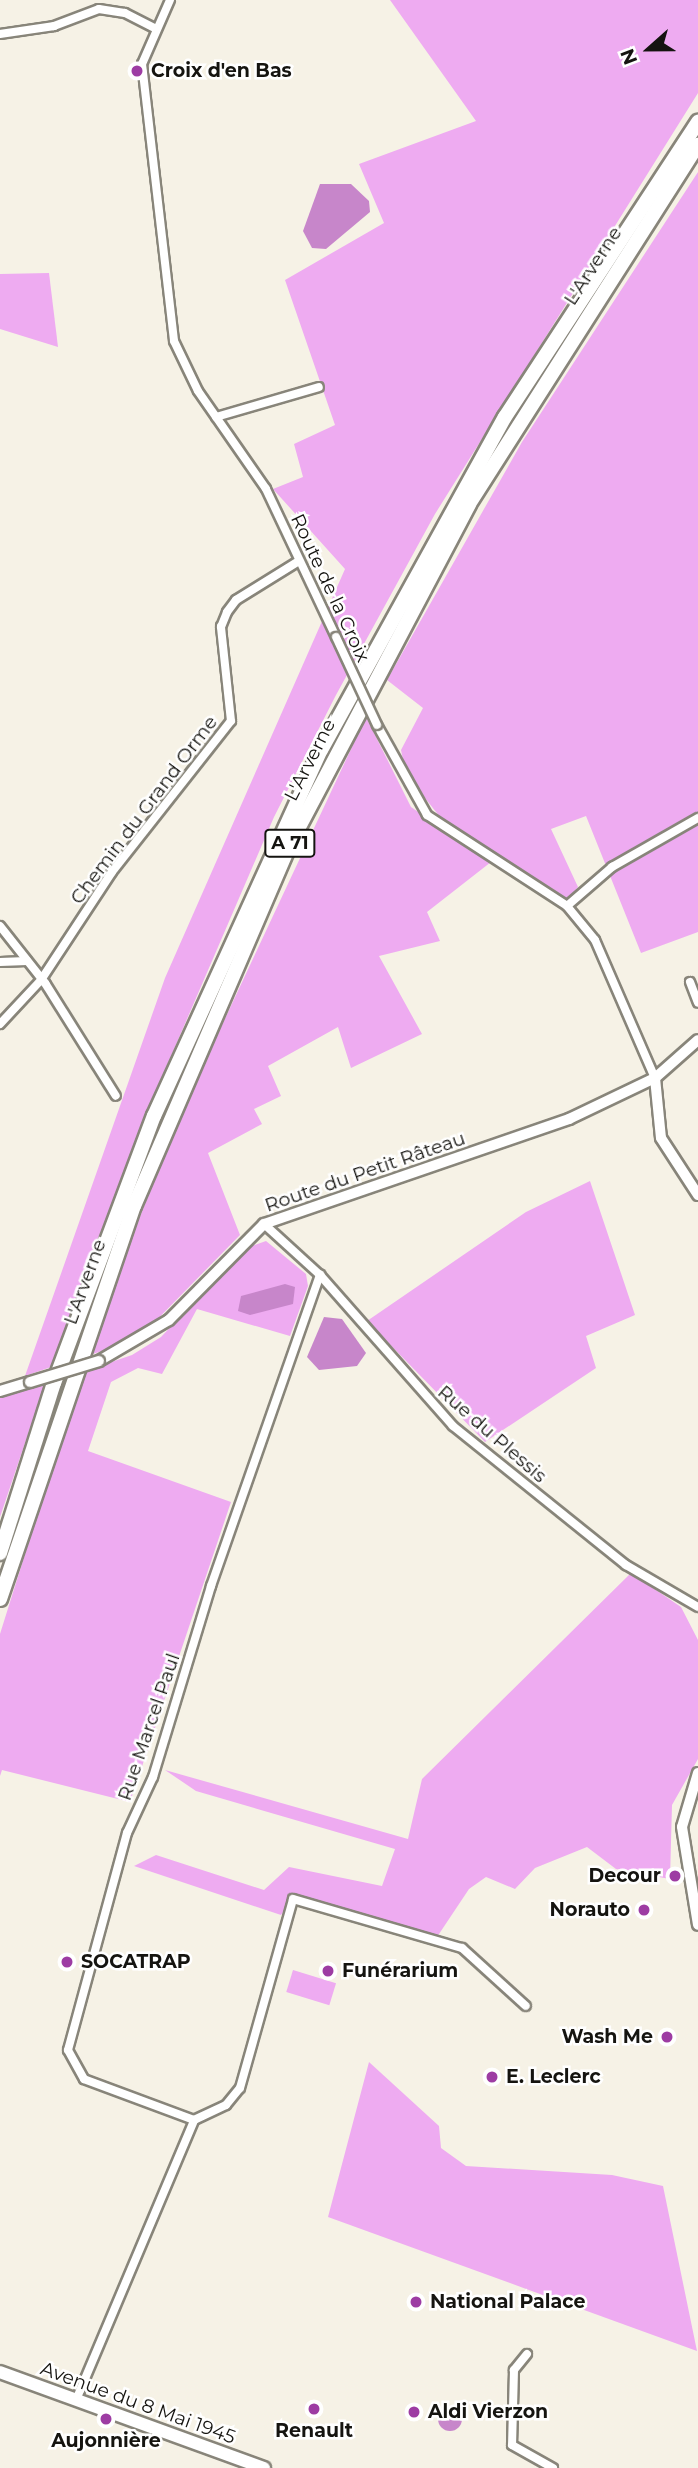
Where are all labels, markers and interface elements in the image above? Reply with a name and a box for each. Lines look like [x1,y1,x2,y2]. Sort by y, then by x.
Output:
north arrow [614,14,684,84]
text: N [615,45,642,68]
place label: Croix d'en Bas [151,60,292,82]
marker: Croix d'en Bas [129,63,145,79]
street label: L'Arverne [559,222,627,310]
street label: Route de la Croix [286,510,374,666]
street label: Chemin du Grand Orme [66,711,222,909]
street label: L'Arverne [280,715,340,805]
road number: A 71 [264,828,316,858]
street label: Route du Petit Râteau [262,1127,468,1217]
street label: L'Arverne [59,1236,111,1328]
street label: Rue du Plessis [433,1381,551,1487]
street label: Rue Marcel Paul [113,1650,185,1804]
place label: Decour [589,1865,661,1887]
marker: Decour [667,1868,683,1884]
place label: Norauto [550,1899,630,1921]
marker: Norauto [636,1902,652,1918]
place label: SOCATRAP [81,1951,191,1973]
marker: SOCATRAP [59,1954,75,1970]
place label: Funérarium [342,1960,458,1982]
marker: Funérarium [320,1963,336,1979]
place label: Wash Me [561,2026,653,2048]
marker: Wash Me [659,2029,675,2045]
place label: E. Leclerc [506,2066,601,2088]
marker: E. Leclerc [484,2069,500,2085]
place label: National Palace [430,2291,585,2313]
marker: National Palace [408,2294,424,2310]
street label: Avenue du 8 Mai 1945 [38,2357,238,2449]
marker: Renault [306,2401,322,2417]
place label: Aldi Vierzon [428,2401,548,2423]
marker: Aldi Vierzon [406,2404,422,2420]
marker: Aujonnière [98,2411,114,2427]
place label: Renault [275,2420,353,2442]
place label: Aujonnière [51,2430,161,2452]

